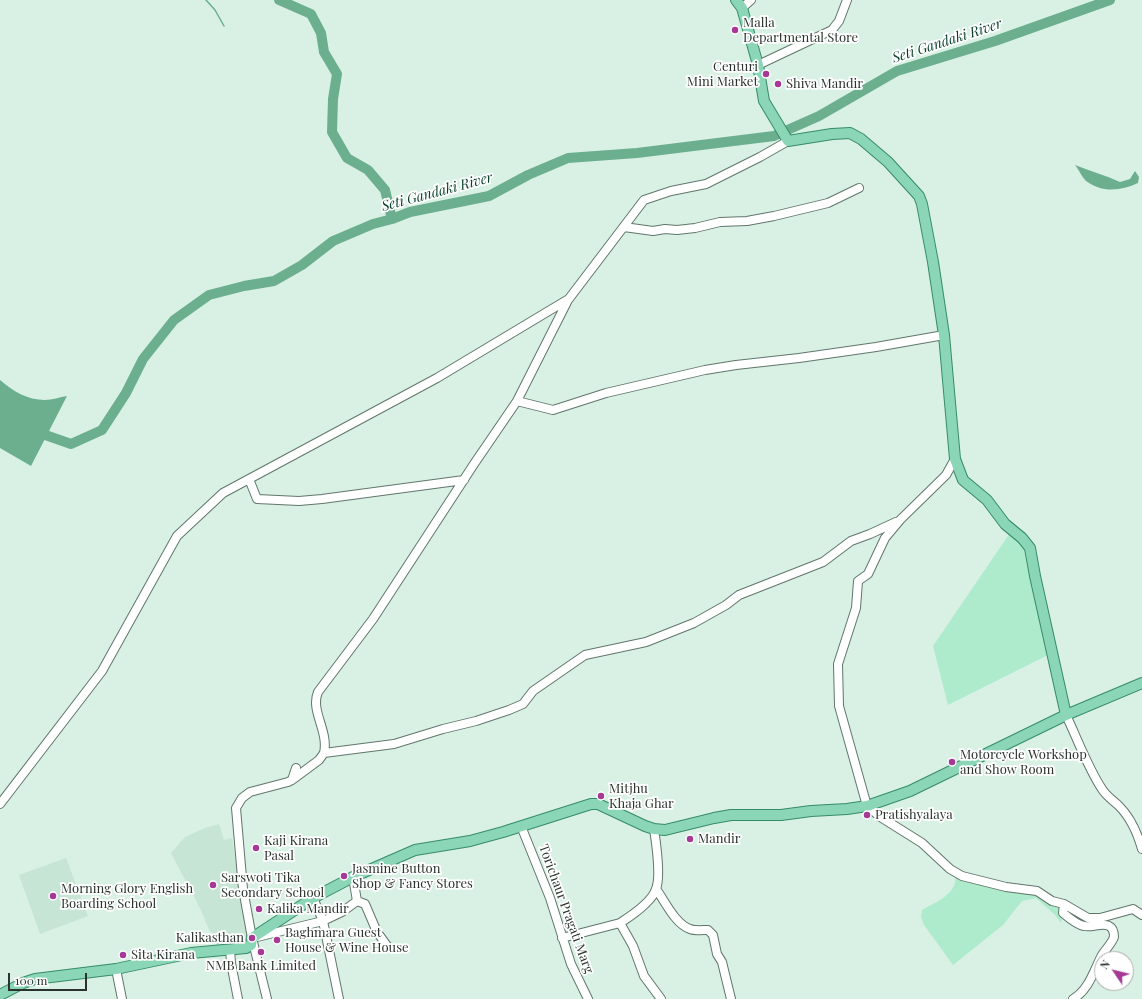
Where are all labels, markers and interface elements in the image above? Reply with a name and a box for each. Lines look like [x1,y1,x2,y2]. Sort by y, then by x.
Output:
place label: Malla Departmental Store [743,15,858,46]
water label: Seti Gandaki River [890,15,1004,67]
marker: Malla Departmental Store [730,25,740,35]
place label: Centuri Mini Market [687,59,758,90]
marker: Centuri Mini Market [761,69,771,79]
place label: Shiva Mandir [786,76,863,92]
marker: Shiva Mandir [773,79,783,89]
water label: Seti Gandaki River [380,169,494,215]
place label: Motorcycle Workshop and Show Room [960,747,1087,778]
marker: Motorcycle Workshop and Show Room [947,757,957,767]
place label: Mitjhu Khaja Ghar [609,781,674,812]
marker: Mitjhu Khaja Ghar [596,791,606,801]
place label: Pratishyalaya [875,807,953,823]
marker: Pratishyalaya [862,810,872,820]
place label: Mandir [698,831,741,847]
place label: Kaji Kirana Pasal [264,833,328,864]
marker: Mandir [685,834,695,844]
street label: Torichaur Pragati Marg [535,842,597,976]
marker: Kaji Kirana Pasal [251,843,261,853]
place label: Jasmine Button Shop & Fancy Stores [352,861,473,892]
place label: Sarswoti Tika Secondary School [221,870,324,901]
marker: Jasmine Button Shop & Fancy Stores [339,871,349,881]
marker: Sarswoti Tika Secondary School [208,880,218,890]
place label: Morning Glory English Boarding School [61,881,193,912]
marker: Morning Glory English Boarding School [48,891,58,901]
place label: Kalika Mandir [267,901,349,917]
marker: Kalika Mandir [254,904,264,914]
place label: Baghmara Guest House & Wine House [285,925,409,956]
place label: Kalikasthan [176,930,244,946]
marker: Kalikasthan [247,933,257,943]
marker: Baghmara Guest House & Wine House [272,935,282,945]
place label: Sita Kirana [131,947,195,963]
marker: NMB Bank Limited [256,947,266,957]
marker: Sita Kirana [118,950,128,960]
north arrow [1094,951,1134,991]
text: N [1096,957,1113,972]
place label: NMB Bank Limited [206,958,316,974]
scale bar [10,965,89,991]
text: 100 m [15,972,47,988]

